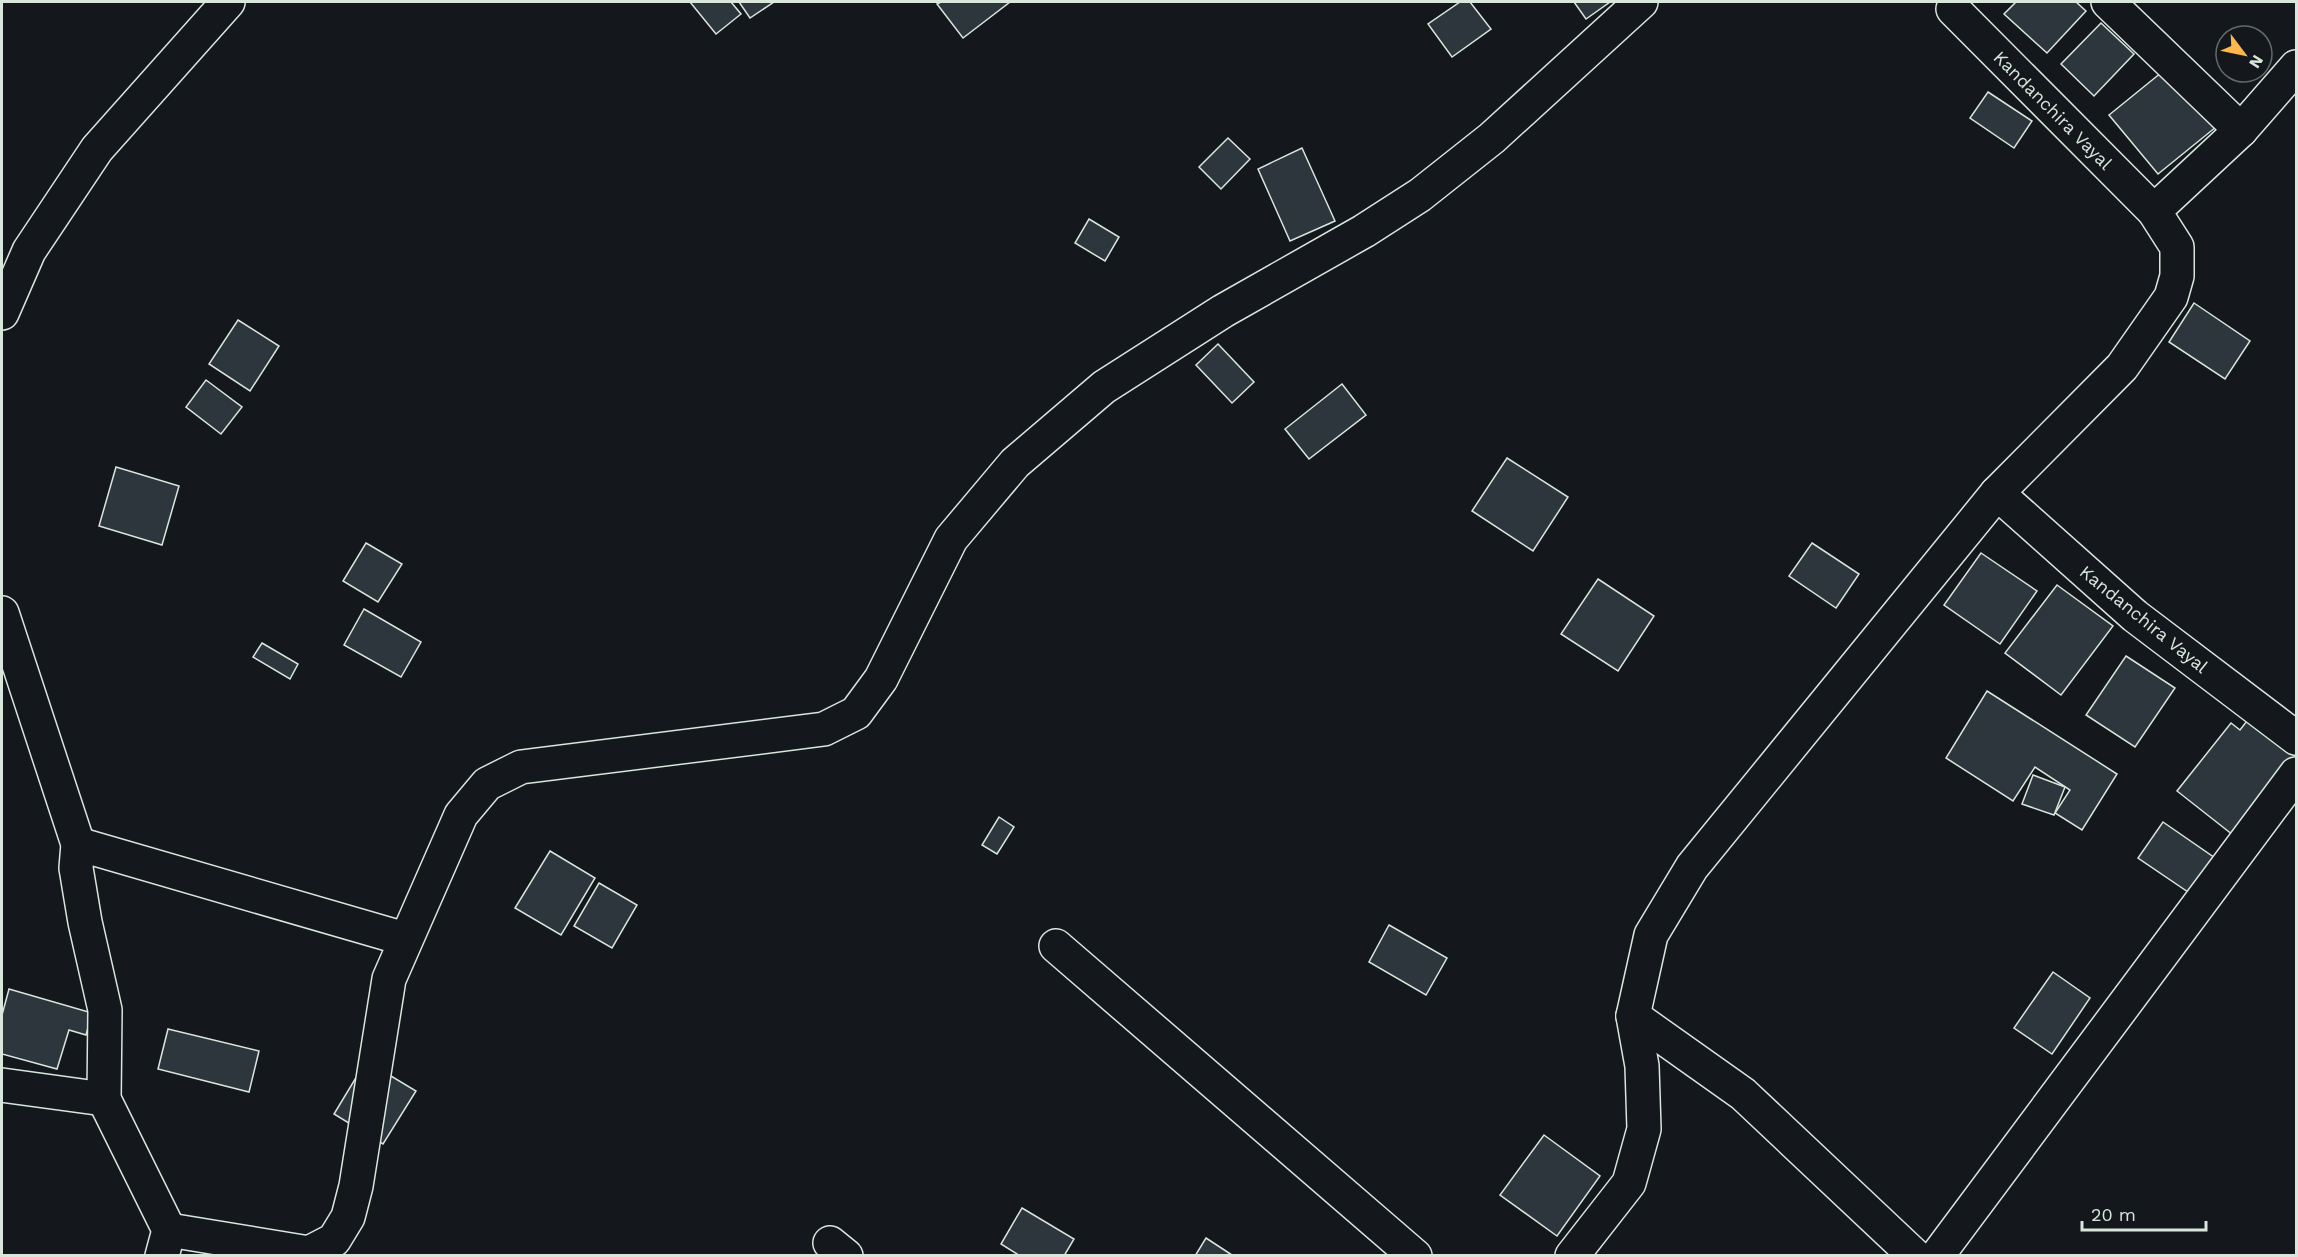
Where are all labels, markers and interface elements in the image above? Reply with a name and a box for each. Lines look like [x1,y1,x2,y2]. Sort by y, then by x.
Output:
north arrow [2214,24,2274,84]
street label: Kandanchira Vayal [1989,46,2117,174]
text: N [2245,52,2267,72]
street label: Kandanchira Vayal [2076,561,2213,677]
scale bar [2082,1194,2206,1232]
text: 20 m [2091,1204,2136,1225]

